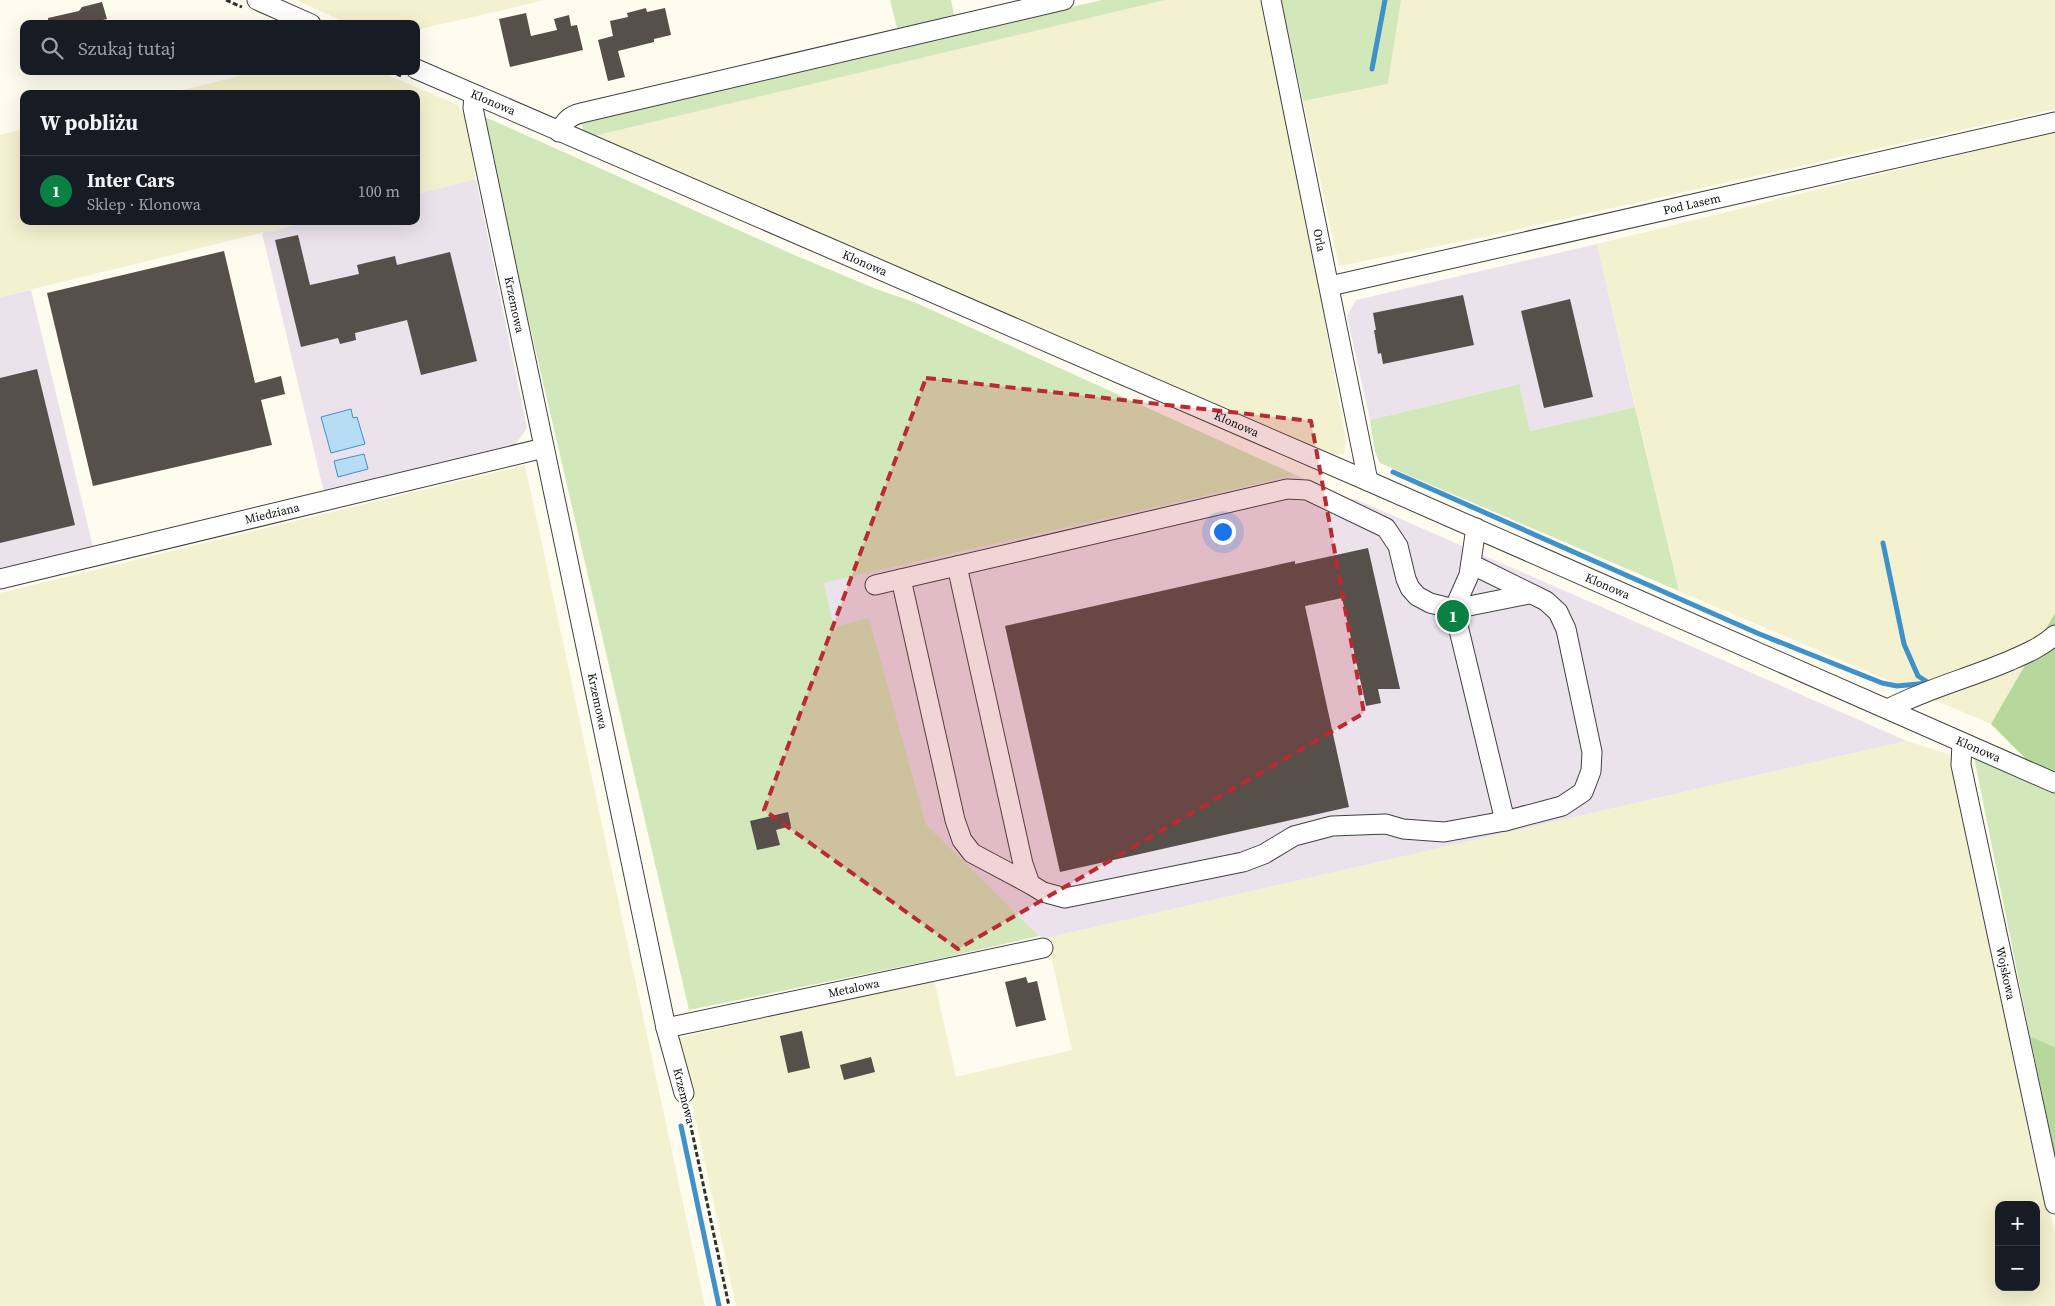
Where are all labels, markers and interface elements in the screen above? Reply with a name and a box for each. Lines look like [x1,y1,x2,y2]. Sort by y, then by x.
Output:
search box [20,20,420,75]
icon: search [38,34,66,62]
text: Szukaj tutaj [78,35,176,61]
street label: Klonowa [468,86,519,119]
text: W pobliżu [40,108,138,137]
text: Inter Cars [87,167,175,193]
text: 1 [52,180,60,202]
text: 100 m [358,180,400,202]
street label: Pod Lasem [1662,190,1722,218]
text: Sklep · Klonowa [87,193,201,215]
street label: Orla [1309,227,1330,254]
street label: Klonowa [840,247,890,280]
street label: Krzemowa [501,275,528,335]
street label: Klonowa [1212,407,1262,441]
street label: Miedziana [243,499,302,528]
your location [1210,519,1236,545]
street label: Klonowa [1583,569,1633,603]
pin: 1 [1437,597,1469,635]
street label: Krzemowa [584,671,611,732]
street label: Klonowa [1954,732,2004,766]
street label: Wojskowa [1992,945,2019,1002]
street label: Metalowa [827,975,882,1001]
street label: Krzemowa [669,1066,699,1127]
map controls [1995,1201,2040,1291]
button: + [1995,1201,2040,1246]
button: − [1995,1246,2040,1291]

